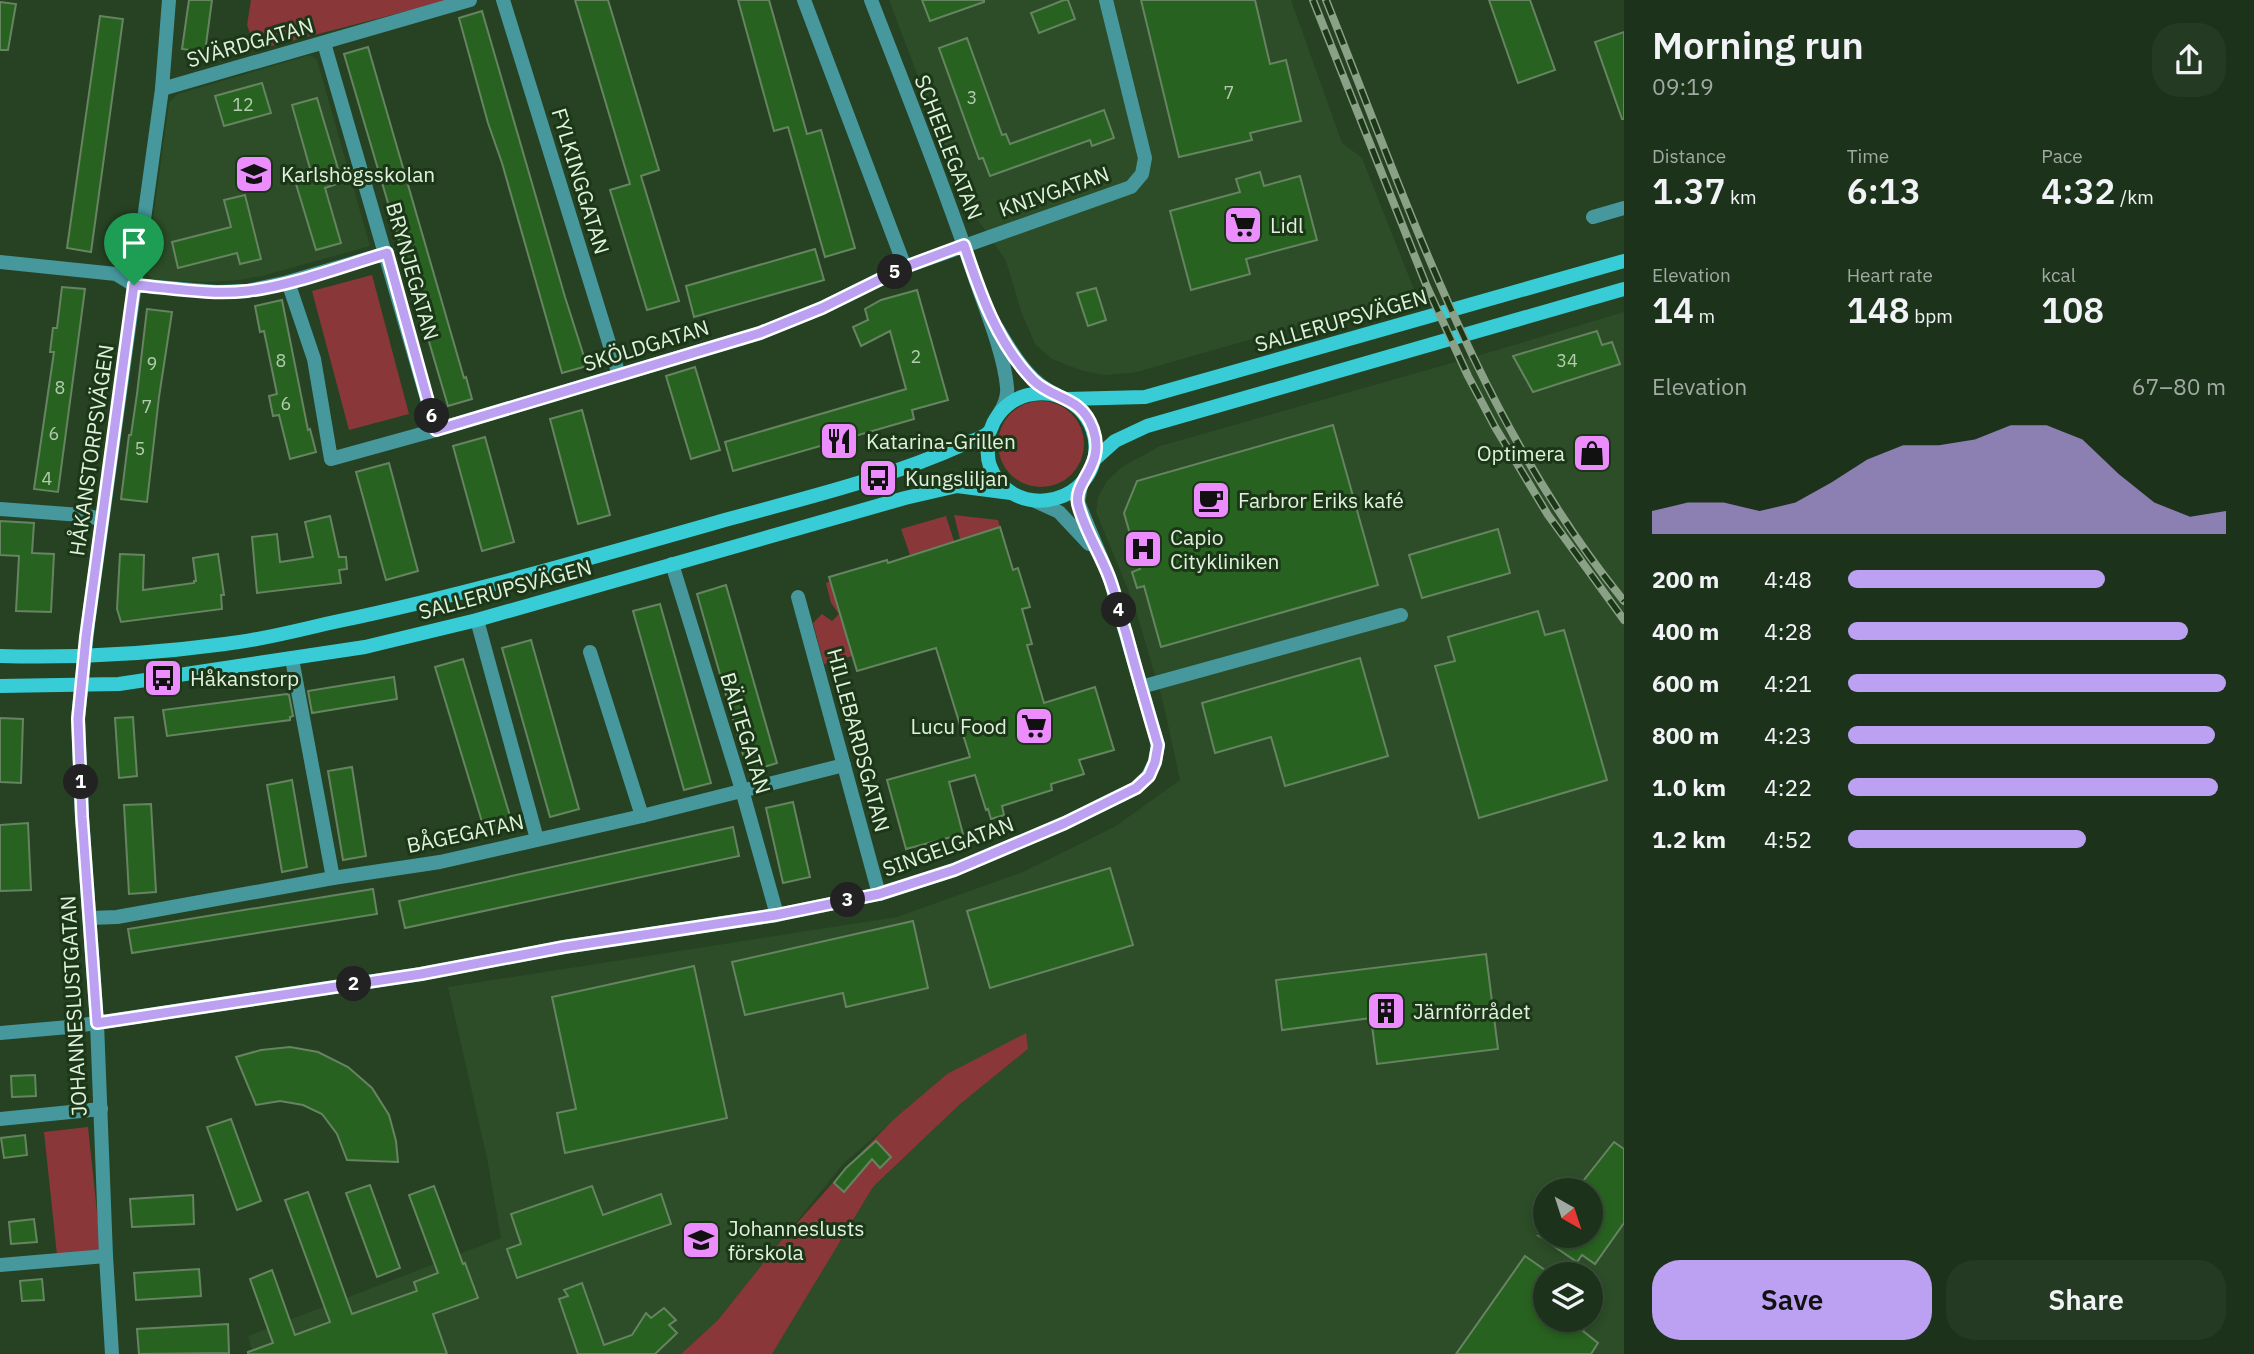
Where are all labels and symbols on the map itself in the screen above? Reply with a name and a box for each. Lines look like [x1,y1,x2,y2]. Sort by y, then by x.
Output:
street label: SVÄRDGATAN [183,11,317,73]
street label: SCHEELEGATAN [909,71,989,223]
house number: 7 [1224,81,1234,104]
house number: 3 [967,86,977,109]
house number: 12 [232,93,254,116]
street label: FYLKINGGATAN [545,104,617,258]
school or university icon: Karlshögsskolan [233,153,275,195]
street label: KNIVGATAN [995,159,1113,223]
place label: Karlshögsskolan [281,160,435,188]
street label: BRYNJEGATAN [380,199,446,343]
supermarket icon: Lidl [1222,204,1264,246]
place label: Lidl [1270,211,1304,239]
pin [104,213,164,285]
pin: 5 [878,254,912,290]
street label: SALLERUPSVÄGEN [1252,282,1430,358]
street label: SKÖLDGATAN [580,313,712,377]
street label: HÅKANSTORPSVÄGEN [62,342,120,558]
house number: 2 [911,345,921,368]
house number: 8 [276,349,286,372]
house number: 34 [1556,349,1578,372]
house number: 9 [147,352,157,375]
house number: 8 [55,376,65,399]
house number: 6 [281,392,291,415]
house number: 7 [142,395,152,418]
pin: 6 [414,398,450,434]
restaurant icon: Katarina-Grillen [818,420,860,462]
house number: 6 [49,422,59,445]
place label: Katarina-Grillen [866,427,1016,455]
shop icon: Optimera [1571,432,1613,474]
house number: 5 [135,437,145,460]
place label: Optimera [1477,439,1565,467]
bus stop icon: Kungsliljan [857,457,899,499]
place label: Kungsliljan [905,464,1008,492]
house number: 4 [42,467,53,490]
cafe icon: Farbror Eriks kafé [1190,479,1232,521]
place label: Farbror Eriks kafé [1238,486,1404,514]
place label: Capio Citykliniken [1170,523,1280,575]
hospital icon: Capio Citykliniken [1122,528,1164,570]
street label: SALLERUPSVÄGEN [415,552,595,626]
pin: 4 [1102,592,1136,628]
street label: HILLEBARDSGATAN [821,645,897,835]
bus stop icon: Håkanstorp [142,657,184,699]
place label: Håkanstorp [190,664,299,692]
street label: BÄLTEGATAN [714,669,778,797]
supermarket icon: Lucu Food [1013,705,1055,747]
place label: Lucu Food [910,712,1007,740]
pin: 1 [64,764,98,800]
street label: BÅGEGATAN [404,807,526,859]
street label: SINGELGATAN [878,809,1018,883]
pin: 3 [830,883,866,918]
street label: JOHANNESLUSTGATAN [53,895,93,1117]
pin: 2 [336,967,372,1002]
building icon: Järnförrådet [1365,990,1407,1032]
place label: Järnförrådet [1413,997,1531,1025]
north arrow [1533,1178,1603,1248]
place label: Johanneslusts förskola [728,1214,865,1266]
school or university icon: Johanneslusts förskola [680,1219,722,1261]

